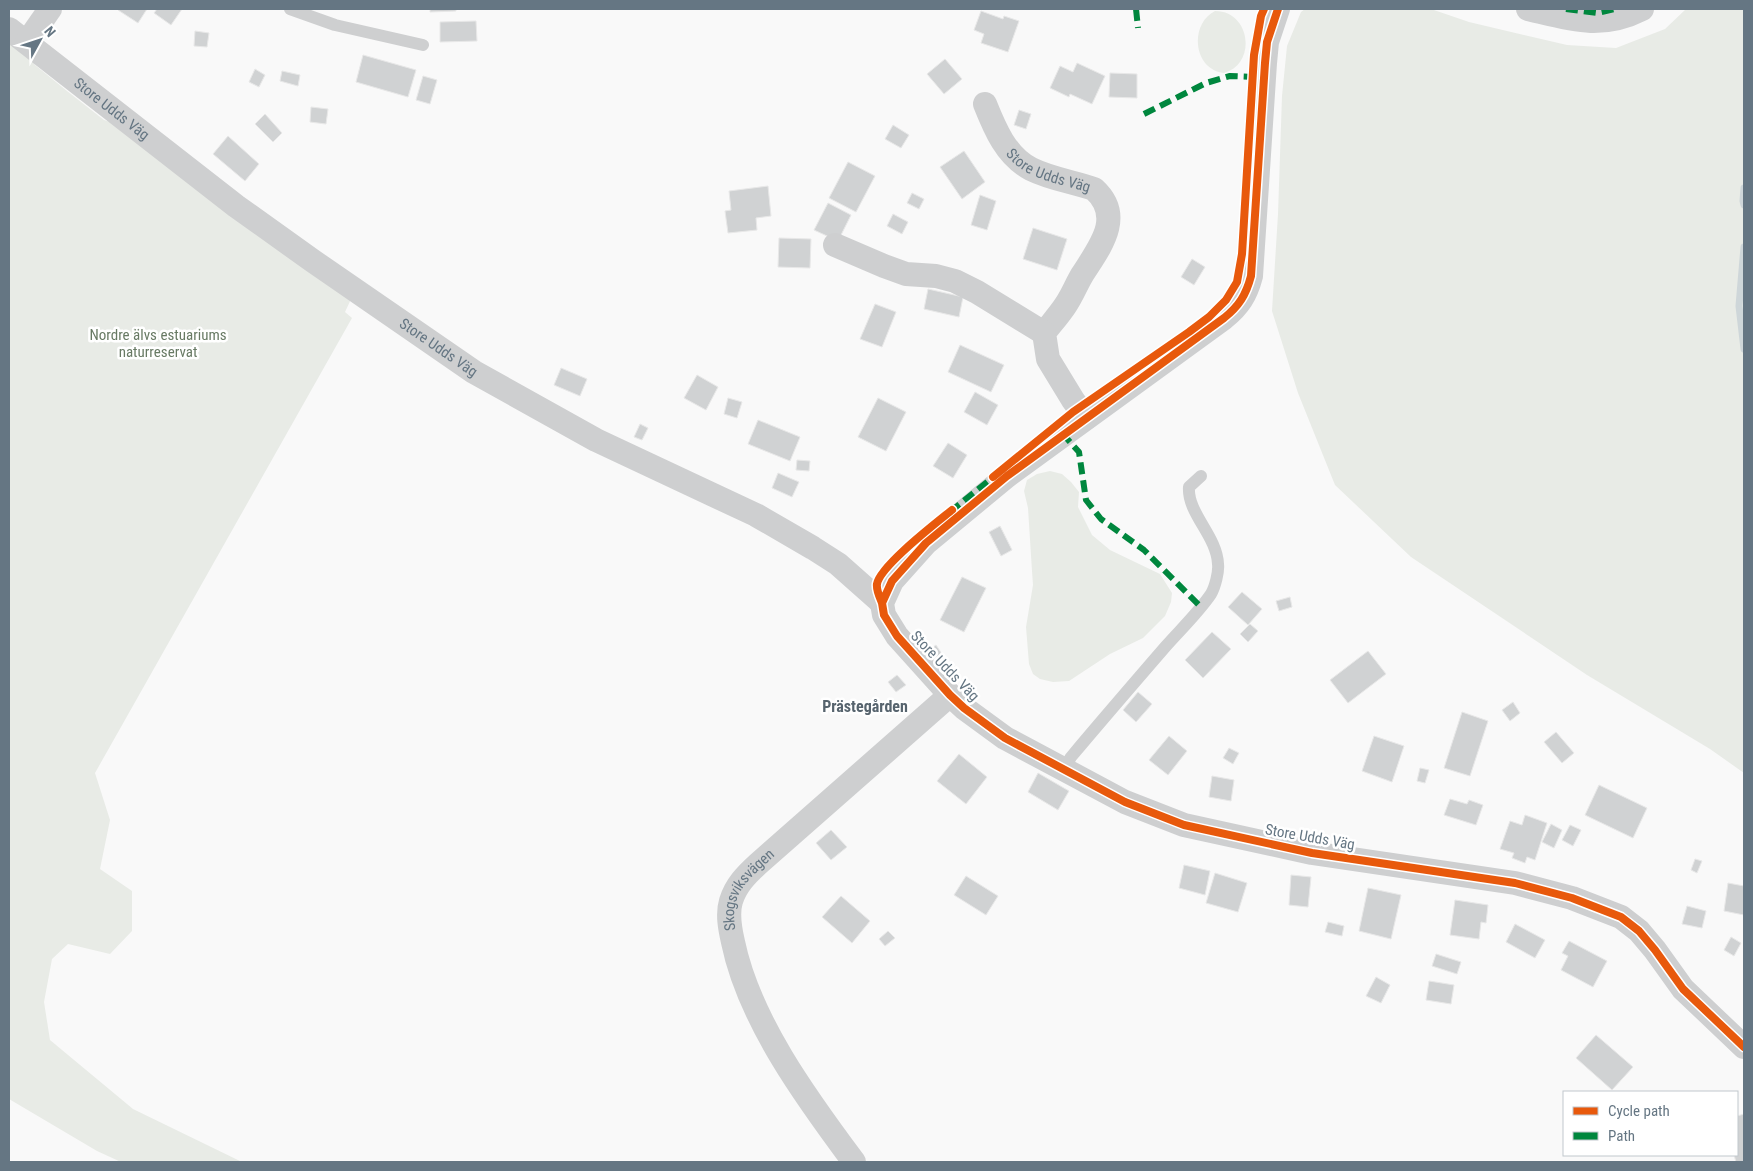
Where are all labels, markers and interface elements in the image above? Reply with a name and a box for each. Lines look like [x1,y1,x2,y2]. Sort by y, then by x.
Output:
north arrow [15,15,65,65]
text: N [41,23,59,40]
street label: Store Udds Väg [70,74,153,144]
street label: Store Udds Väg [1002,145,1093,196]
street label: Store Udds Väg [396,314,481,381]
park label: Nordre älvs estuariums naturreservat [89,326,227,361]
street label: Store Udds Väg [907,627,983,705]
district label: Prästegården [822,697,908,716]
street label: Store Udds Väg [1264,820,1356,854]
street label: Skogsviksvägen [720,845,778,932]
legend [1563,1091,1738,1156]
text: Cycle path [1608,1102,1670,1120]
text: Path [1608,1127,1635,1145]

